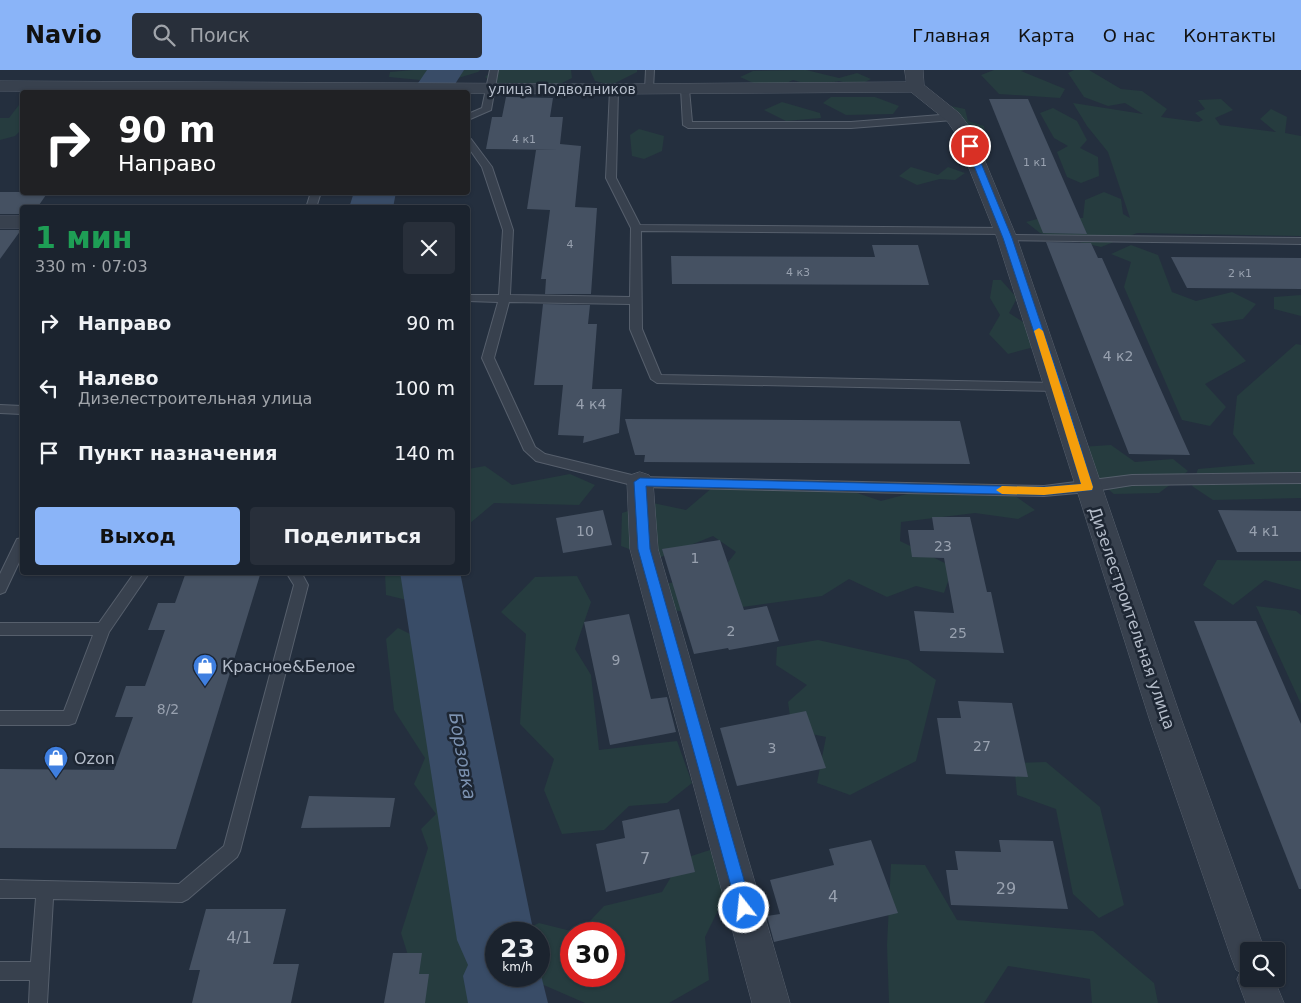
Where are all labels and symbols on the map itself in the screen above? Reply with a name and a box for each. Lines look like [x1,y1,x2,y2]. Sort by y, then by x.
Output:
street label: улица Подводников [488,81,636,97]
pin [949,125,991,167]
house number: 4 к1 [512,133,536,146]
house number: 1 к1 [1023,156,1047,169]
house number: 4 [567,238,574,251]
house number: 4 к3 [786,266,810,279]
house number: 2 к1 [1228,267,1252,280]
house number: 4 к2 [1103,348,1133,364]
house number: 4 к4 [576,396,606,412]
street label: Дизелестроительная улица [1085,504,1179,732]
house number: 10 [576,523,594,539]
house number: 4 к1 [1249,523,1279,539]
house number: 23 [934,538,952,554]
house number: 1 [691,550,699,566]
house number: 2 [727,623,735,639]
house number: 25 [949,625,967,641]
house number: 9 [612,652,620,668]
shop icon: Красное&Белое [192,653,218,687]
place label: Красное&Белое [222,657,355,676]
house number: 8/2 [157,701,179,717]
water label: Борзовка [445,711,481,801]
house number: 27 [973,738,991,754]
house number: 3 [768,740,776,756]
shop icon: Ozon [43,745,69,779]
place label: Ozon [74,749,115,768]
house number: 7 [640,849,650,868]
house number: 29 [996,879,1016,898]
position arrow [717,881,769,933]
house number: 4 [828,887,838,906]
speed limit sign: 30 [560,922,625,987]
house number: 4/1 [226,928,252,947]

